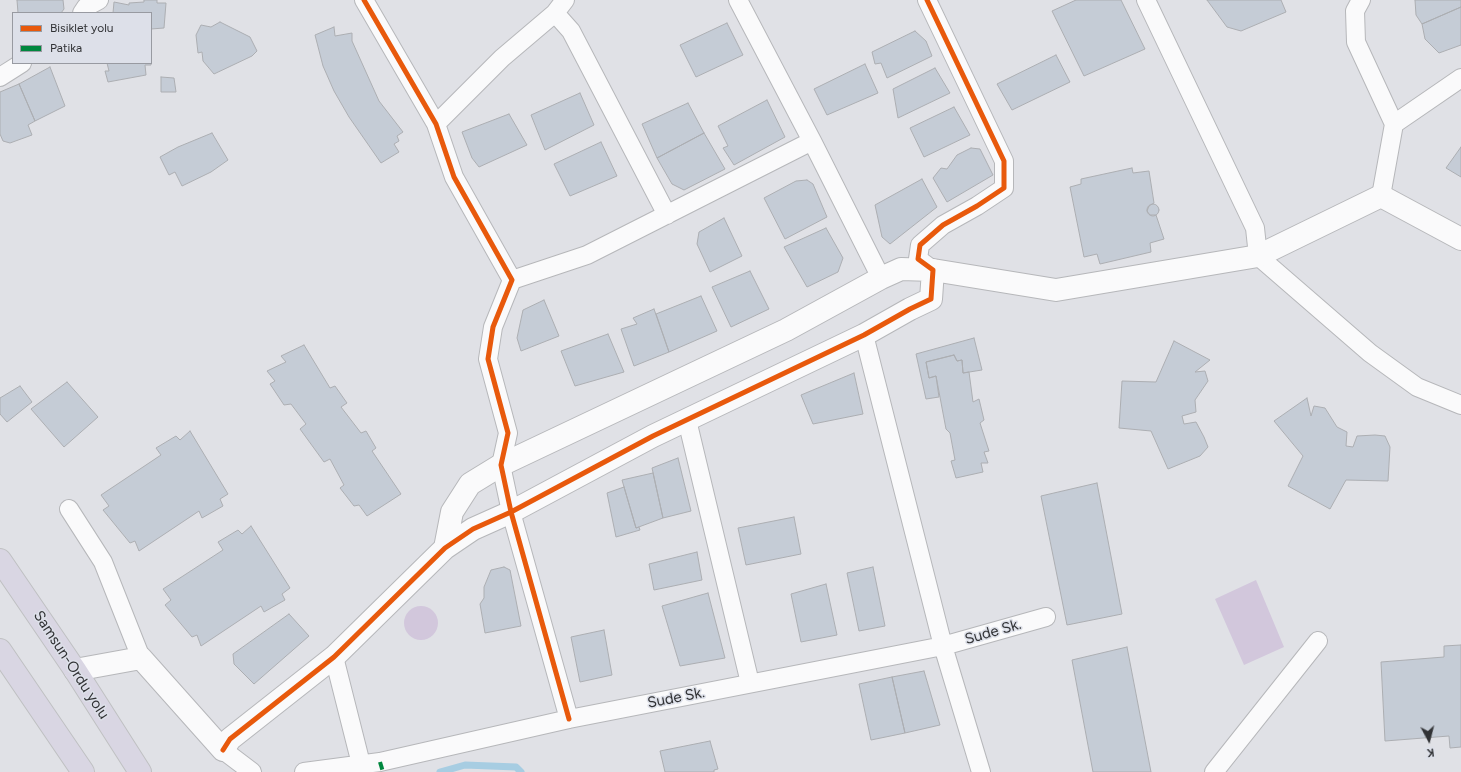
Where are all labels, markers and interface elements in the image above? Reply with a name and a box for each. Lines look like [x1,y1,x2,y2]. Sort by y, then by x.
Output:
legend [12,12,152,64]
text: Bisiklet yolu [50,21,113,35]
text: Patika [50,41,82,55]
street label: Samsun-Ordu yolu [29,608,113,722]
street label: Sude Sk. [963,615,1023,649]
street label: Sude Sk. [646,684,706,712]
north arrow [1409,720,1449,760]
text: K [1426,746,1435,759]

